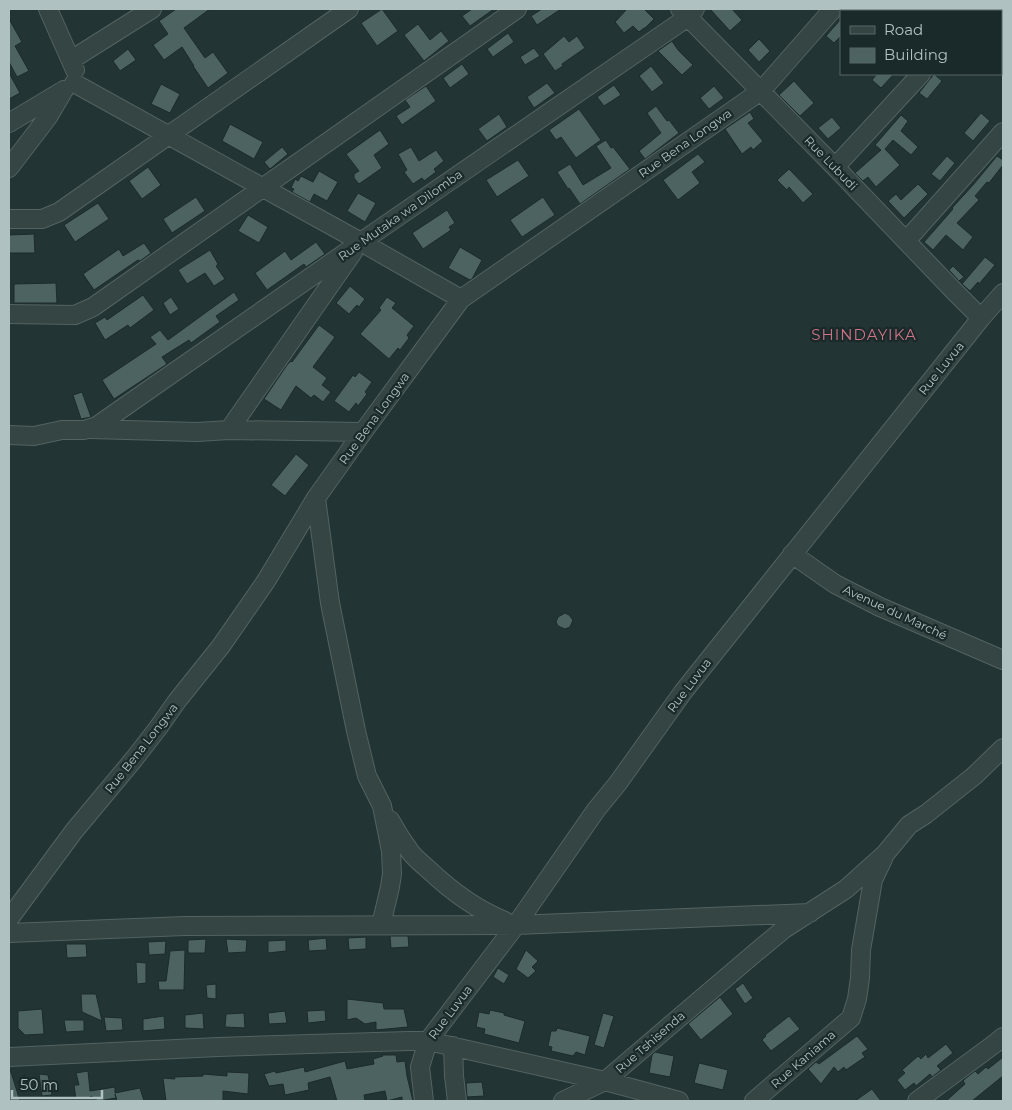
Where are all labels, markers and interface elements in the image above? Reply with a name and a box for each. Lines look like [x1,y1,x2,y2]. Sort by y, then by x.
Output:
legend [840,10,1002,75]
text: Road [884,20,923,39]
text: Building [884,45,948,64]
street label: Rue Bena Longwa [636,105,734,181]
street label: Rue Lubudi [801,133,861,193]
street label: Rue Mutaka wa Dilomba [335,166,465,264]
district label: SHINDAYIKA [811,325,917,344]
street label: Rue Luvua [915,338,967,398]
street label: Rue Bena Longwa [336,369,412,467]
street label: Avenue du Marché [841,581,949,643]
street label: Rue Luvua [664,655,714,715]
street label: Rue Bena Longwa [101,700,181,796]
street label: Rue Luvua [425,982,475,1042]
street label: Rue Tshisenda [612,1008,688,1076]
street label: Rue Kaniama [768,1027,838,1091]
scale bar [12,1068,102,1100]
text: 50 m [20,1075,58,1094]

